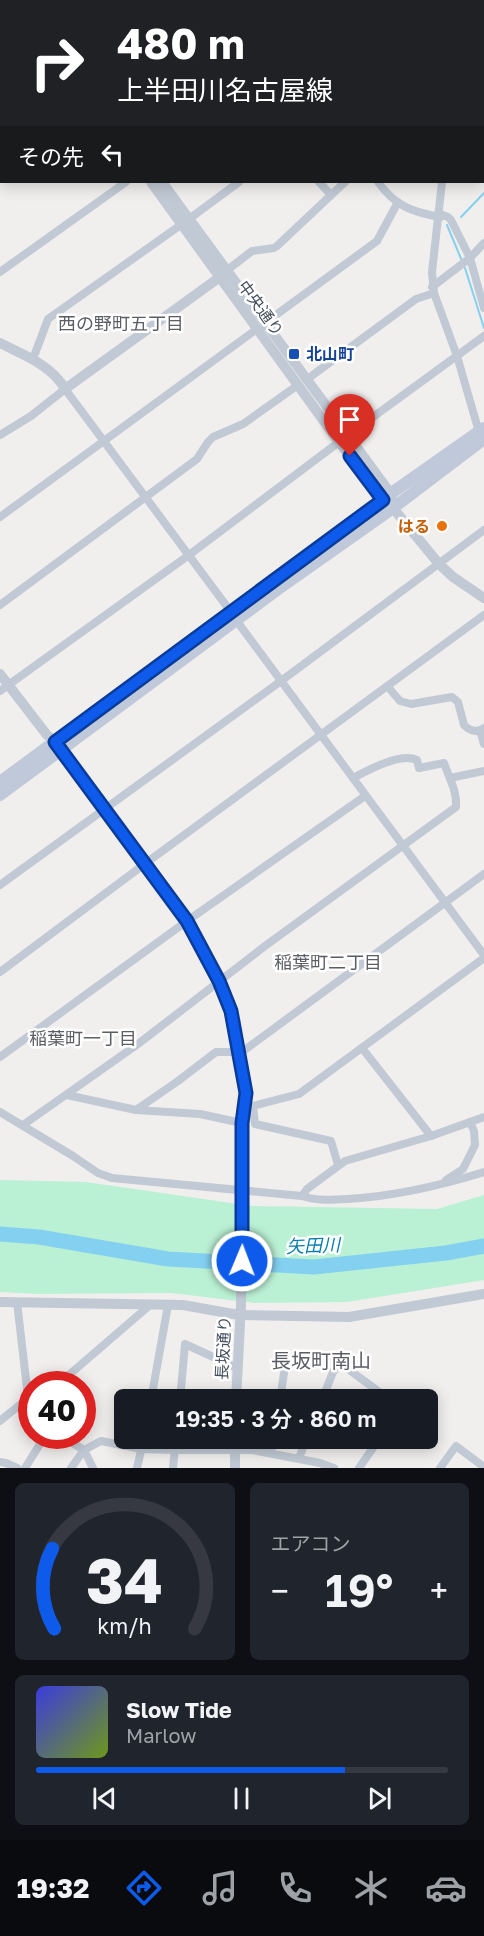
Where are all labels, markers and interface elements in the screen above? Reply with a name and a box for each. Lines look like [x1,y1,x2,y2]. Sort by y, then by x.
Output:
text: 480 m [117,18,245,68]
icon: right [18,24,96,102]
text: 上半田川名古屋線 [117,74,333,106]
icon: left [96,138,129,171]
text: その先 [18,143,84,170]
street label: 中央通り [234,276,288,340]
district label: 西の野町五丁目 [58,312,184,334]
place label: 北山町 [306,344,354,364]
marker: 北山町 [287,347,301,361]
pin [324,394,375,456]
icon: arrive [333,403,366,436]
place label: はる [398,516,430,536]
marker: はる [435,519,449,533]
district label: 稲葉町二丁目 [274,951,382,973]
district label: 稲葉町一丁目 [29,1027,137,1049]
position arrow [210,1229,274,1293]
water label: 矢田川 [286,1233,342,1257]
street label: 長坂通り [211,1316,235,1380]
district label: 長坂町南山 [271,1348,371,1372]
speed limit sign: 40 [18,1371,96,1449]
text: 19:35 · 3 分 · 860 m [176,1405,376,1432]
text: エアコン [271,1531,351,1555]
text: 34 [86,1542,163,1617]
text: 19° [325,1563,393,1617]
text: − [271,1571,289,1610]
text: + [430,1571,448,1610]
text: km/h [97,1613,152,1639]
text: Slow Tide [126,1696,232,1723]
text: Marlow [126,1723,197,1747]
icon: previous [88,1782,121,1815]
icon: pause [225,1782,258,1815]
icon: next [363,1782,396,1815]
icon: directions [123,1867,165,1909]
icon: music [199,1867,241,1909]
icon: phone [274,1867,316,1909]
icon: climate [350,1867,392,1909]
icon: car [425,1867,467,1909]
text: 19:32 [17,1872,89,1904]

